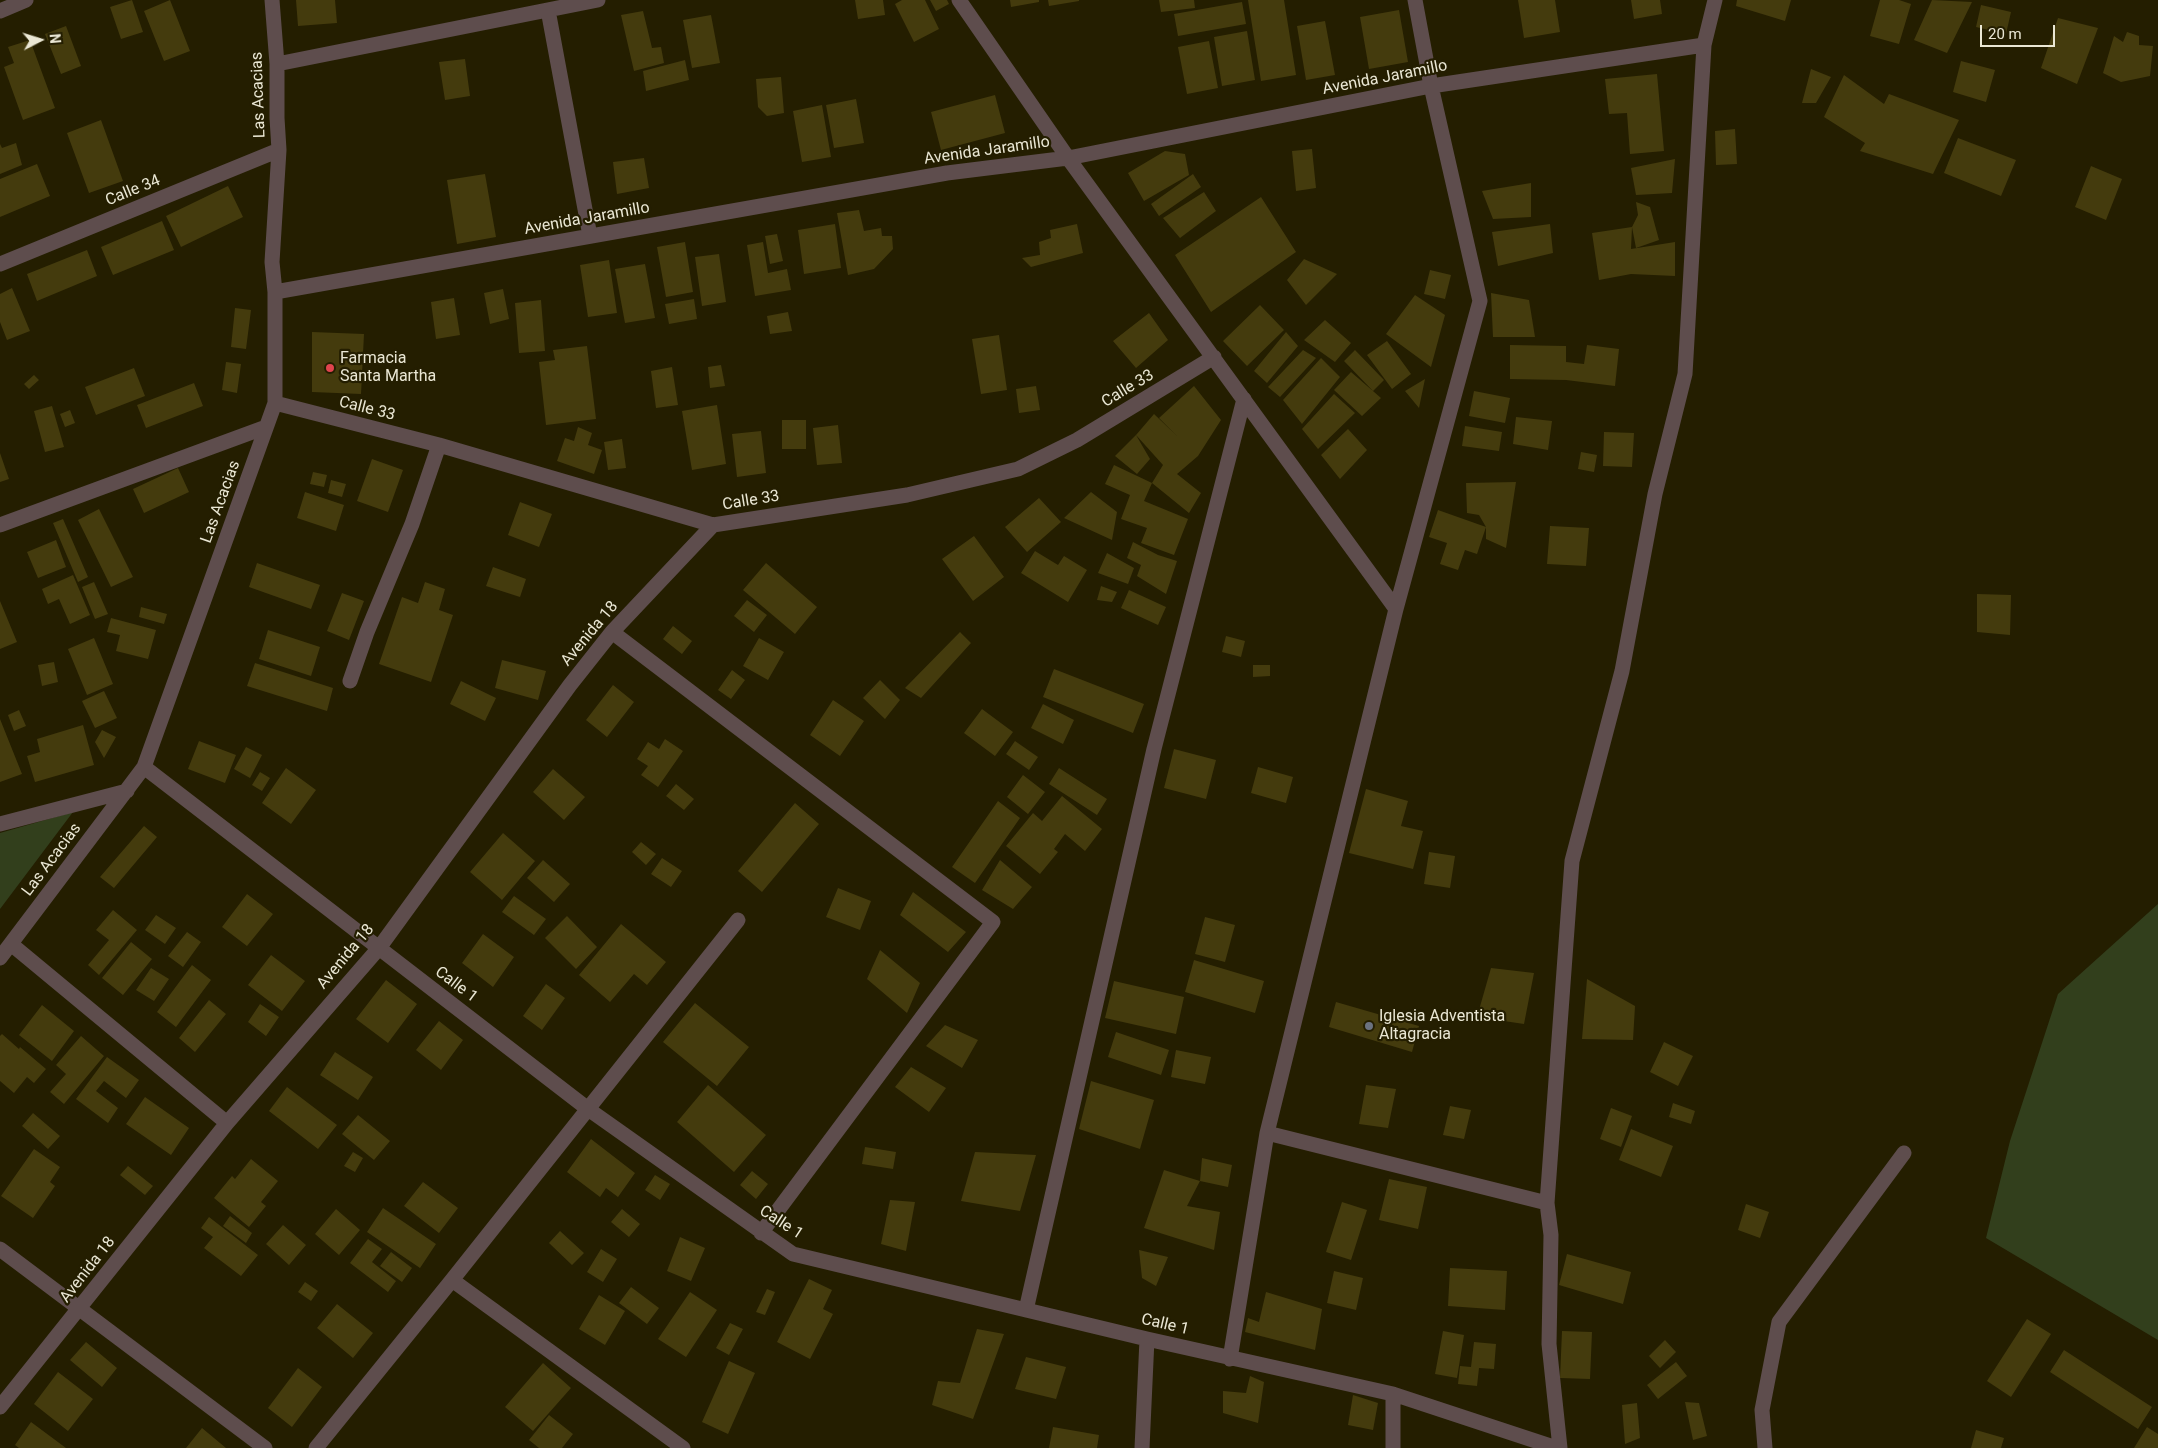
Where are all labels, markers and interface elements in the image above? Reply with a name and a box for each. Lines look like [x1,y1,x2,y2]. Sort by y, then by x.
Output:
north arrow [15,15,65,65]
scale bar [1983,15,2058,47]
text: 20 m [1988,25,2022,43]
text: N [47,33,63,44]
street label: Las Acacias [248,52,270,138]
street label: Avenida Jaramillo [1321,56,1449,100]
street label: Avenida Jaramillo [923,133,1051,169]
street label: Calle 34 [103,171,163,211]
street label: Avenida Jaramillo [523,199,651,239]
place label: Farmacia Santa Martha [340,349,436,387]
marker: Farmacia Santa Martha [324,362,336,374]
street label: Calle 33 [1098,366,1158,412]
street label: Calle 33 [337,393,397,425]
street label: Las Acacias [197,458,245,546]
street label: Calle 33 [721,487,781,515]
street label: Avenida 18 [557,598,623,670]
street label: Las Acacias [18,820,86,900]
street label: Avenida 18 [313,921,379,993]
street label: Calle 1 [431,963,481,1007]
place label: Iglesia Adventista Altagracia [1379,1007,1505,1045]
marker: Iglesia Adventista Altagracia [1363,1020,1375,1032]
street label: Calle 1 [755,1202,807,1244]
street label: Avenida 18 [56,1233,120,1307]
street label: Calle 1 [1139,1310,1191,1340]

